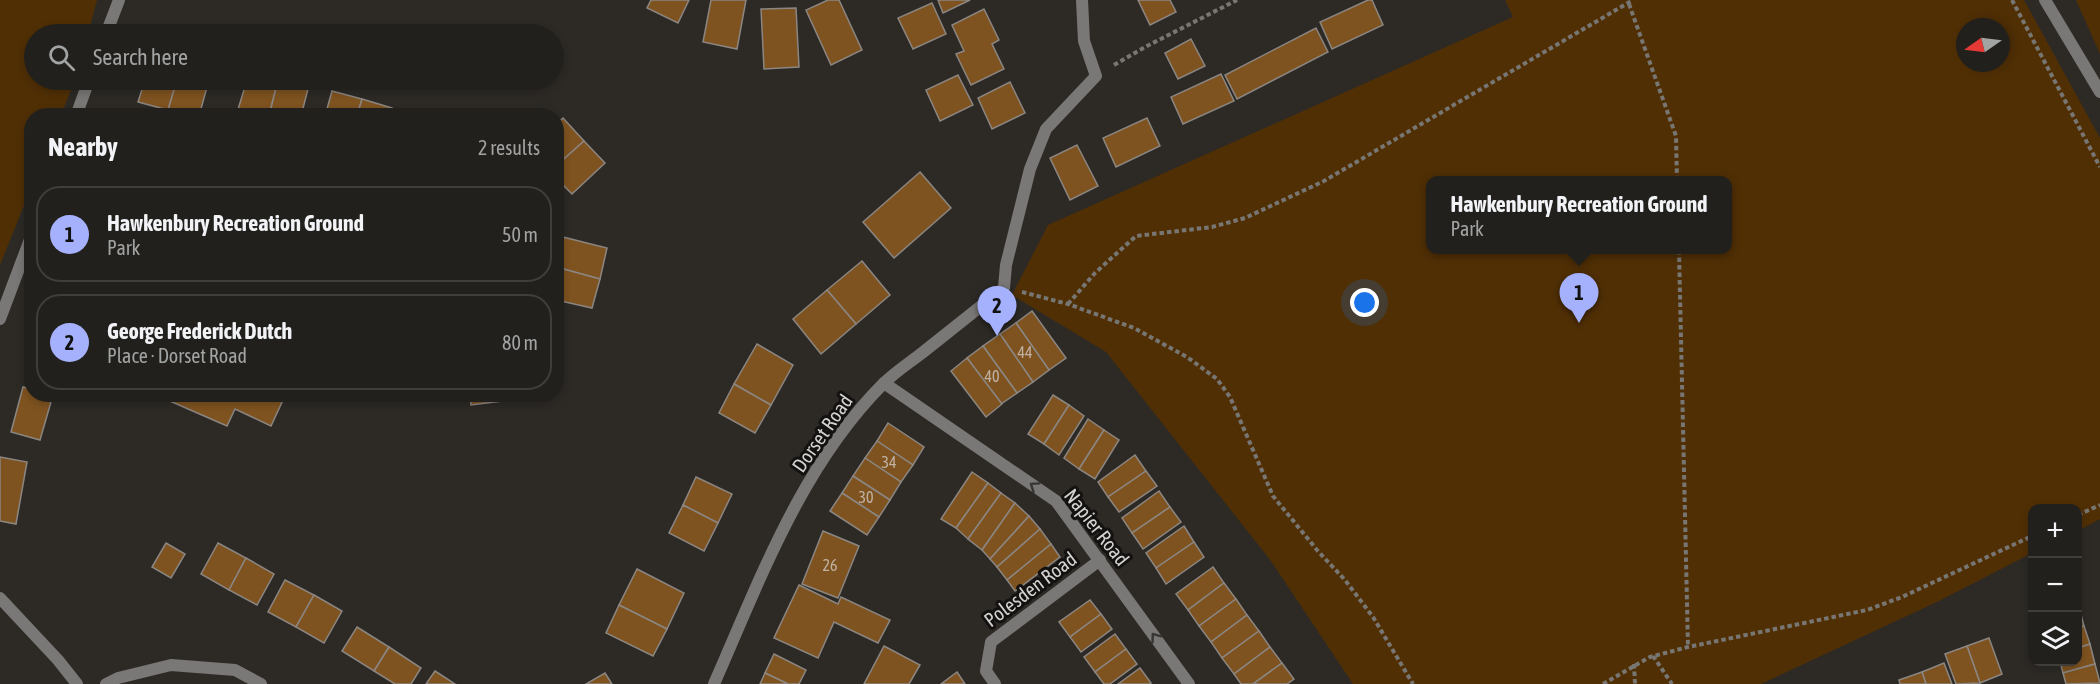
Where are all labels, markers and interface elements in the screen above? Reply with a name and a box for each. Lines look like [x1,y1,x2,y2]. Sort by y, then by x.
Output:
north arrow [1956,18,2010,72]
search box [24,24,564,90]
icon: search [45,41,78,74]
text: Search here [93,44,188,70]
text: Nearby [48,132,118,162]
text: 2 results [478,136,540,159]
popup [1426,176,1732,254]
text: Hawkenbury Recreation Ground [1450,191,1708,217]
text: Hawkenbury Recreation Ground [107,210,364,236]
text: Park [1450,217,1484,240]
text: 1 [65,223,74,246]
text: 50 m [502,223,538,246]
text: Park [107,236,140,259]
pin: 1 [1560,274,1598,323]
pin: 2 [978,286,1016,336]
your location [1350,288,1379,317]
text: George Frederick Dutch [107,318,292,344]
text: 2 [65,331,74,354]
text: 80 m [502,331,538,354]
house number: 44 [1017,343,1033,361]
text: Place · Dorset Road [107,344,247,367]
house number: 40 [984,367,1000,385]
street label: Dorset Road [787,390,857,476]
house number: 34 [881,453,897,471]
one-way arrow [1029,482,1040,493]
street label: Napier Road [1060,484,1134,570]
house number: 30 [858,488,874,506]
map controls [2028,504,2082,666]
button: + [2028,504,2082,558]
street label: Polesden Road [979,547,1081,631]
house number: 26 [822,556,838,574]
button: − [2028,558,2082,612]
button: layers [2028,612,2082,666]
one-way arrow [1151,632,1162,643]

